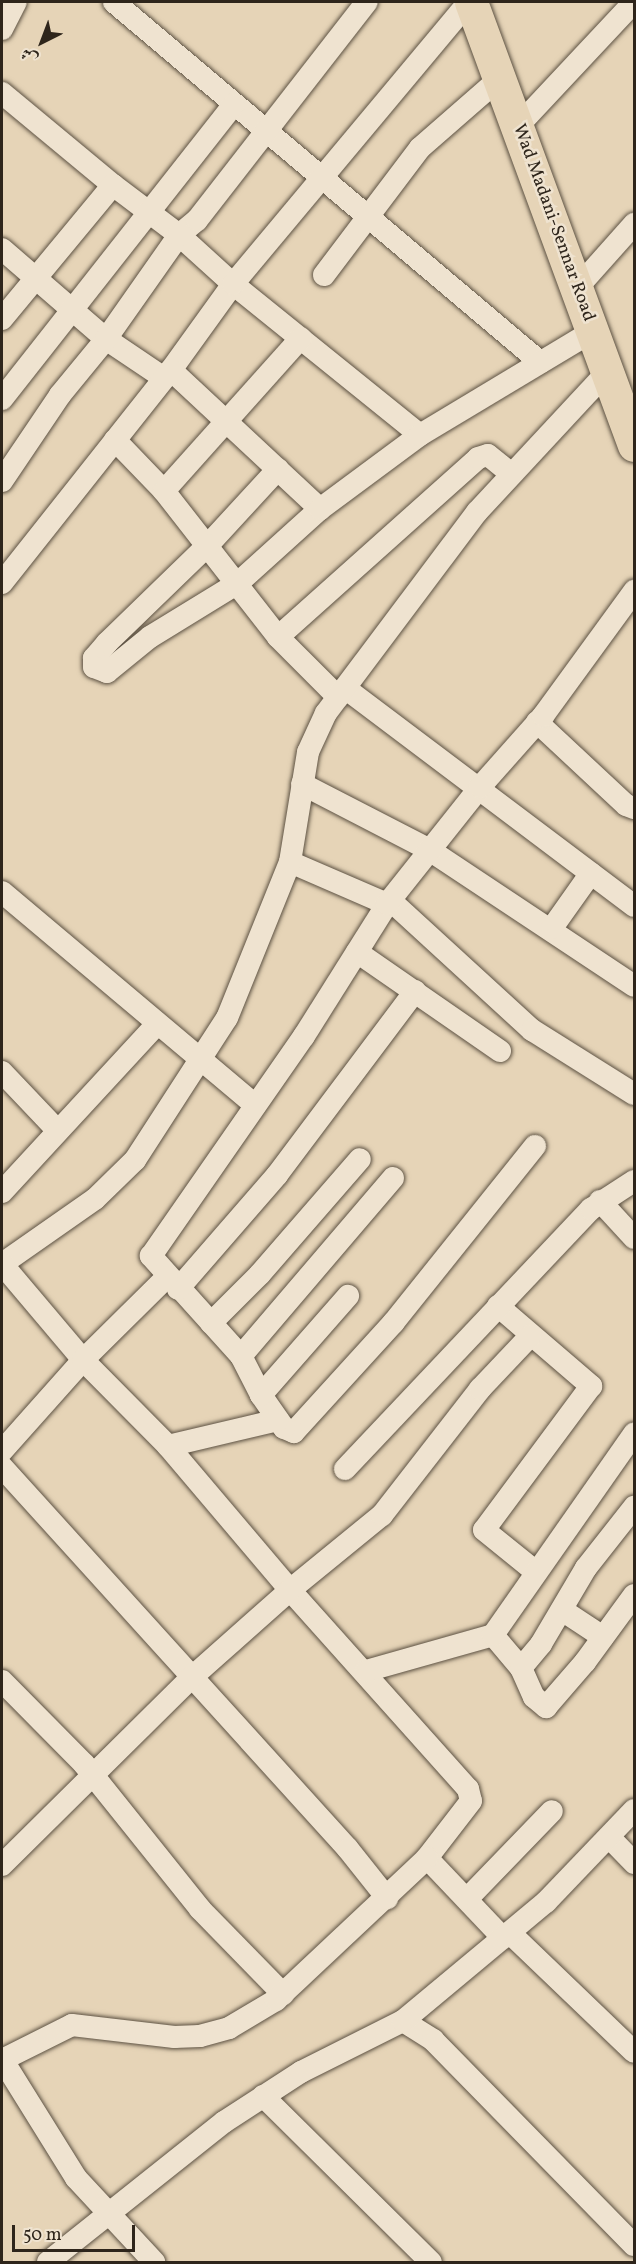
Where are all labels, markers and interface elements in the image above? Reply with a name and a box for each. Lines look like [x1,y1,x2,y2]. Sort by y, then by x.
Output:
north arrow [12,12,72,72]
text: ش [17,42,43,69]
street label: Wad Madani-Sennar Road [507,121,599,325]
scale bar [15,2213,138,2251]
text: 50 m [23,2223,62,2248]

